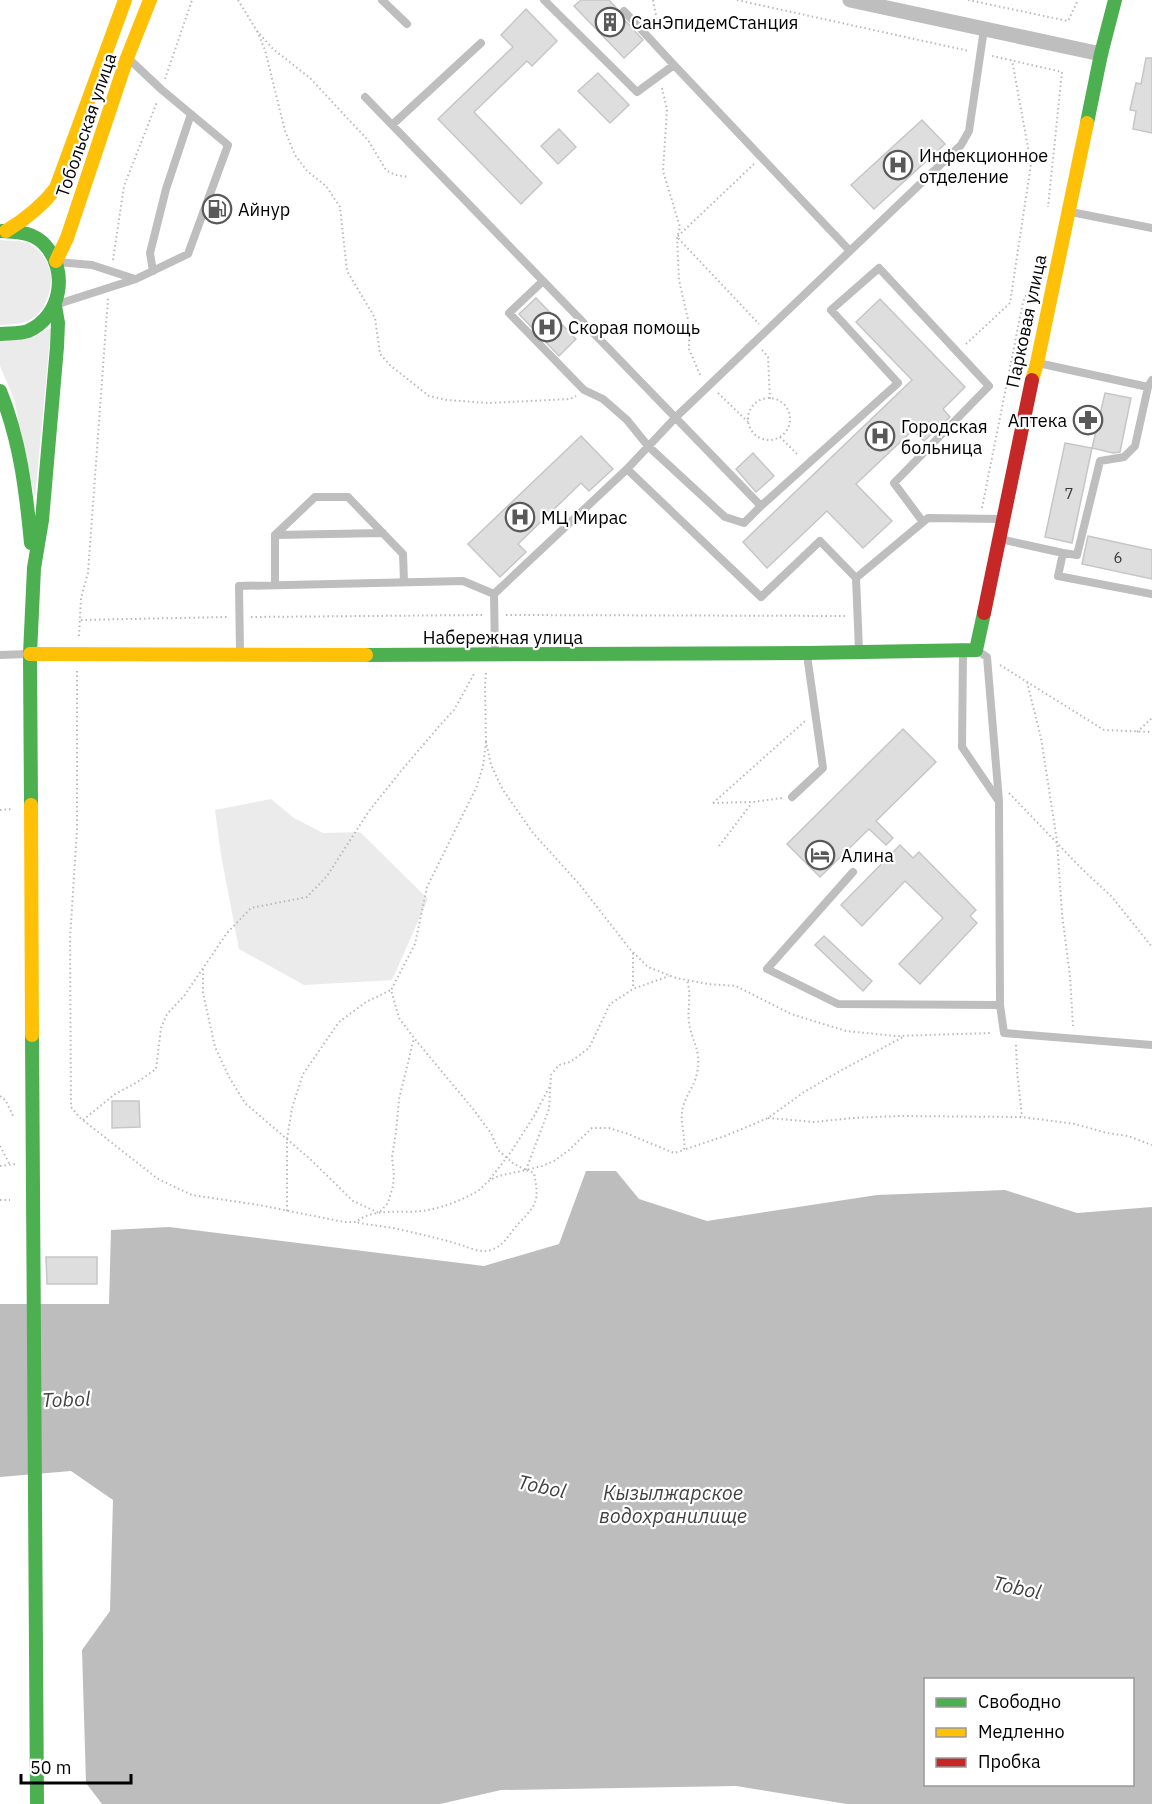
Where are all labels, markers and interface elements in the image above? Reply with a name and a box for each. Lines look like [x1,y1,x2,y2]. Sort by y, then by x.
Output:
building icon: СанЭпидемСтанция [594,6,626,38]
place label: СанЭпидемСтанция [631,11,798,34]
street label: Тобольская улица [51,49,122,200]
place label: Инфекционное отделение [919,144,1048,188]
hospital icon: Инфекционное отделение [882,149,914,181]
fuel station icon: Айнур [201,193,233,225]
place label: Айнур [238,198,290,221]
street label: Парковая улица [1001,252,1051,390]
hospital icon: Скорая помощь [531,311,563,343]
place label: Скорая помощь [568,316,700,339]
pharmacy icon: Аптека [1072,404,1104,436]
place label: Аптека [1008,409,1067,432]
place label: Городская больница [901,415,988,459]
hospital icon: Городская больница [864,420,896,452]
house number: 7 [1064,484,1074,503]
hospital icon: МЦ Мирас [504,501,536,533]
place label: МЦ Мирас [541,506,627,529]
house number: 6 [1113,548,1123,567]
street label: Набережная улица [423,626,584,649]
hotel icon: Алина [804,839,836,871]
place label: Алина [841,844,894,867]
water label: Tobol [41,1385,91,1413]
water label: Tobol [515,1468,569,1504]
water label: Кызылжарское водохранилище [599,1479,747,1529]
water label: Tobol [990,1569,1044,1605]
legend [924,1678,1134,1786]
text: Свободно [978,1690,1061,1713]
text: Медленно [978,1720,1065,1743]
scale bar [21,1747,130,1785]
text: Пробка [978,1750,1041,1773]
text: 50 m [30,1756,72,1779]

